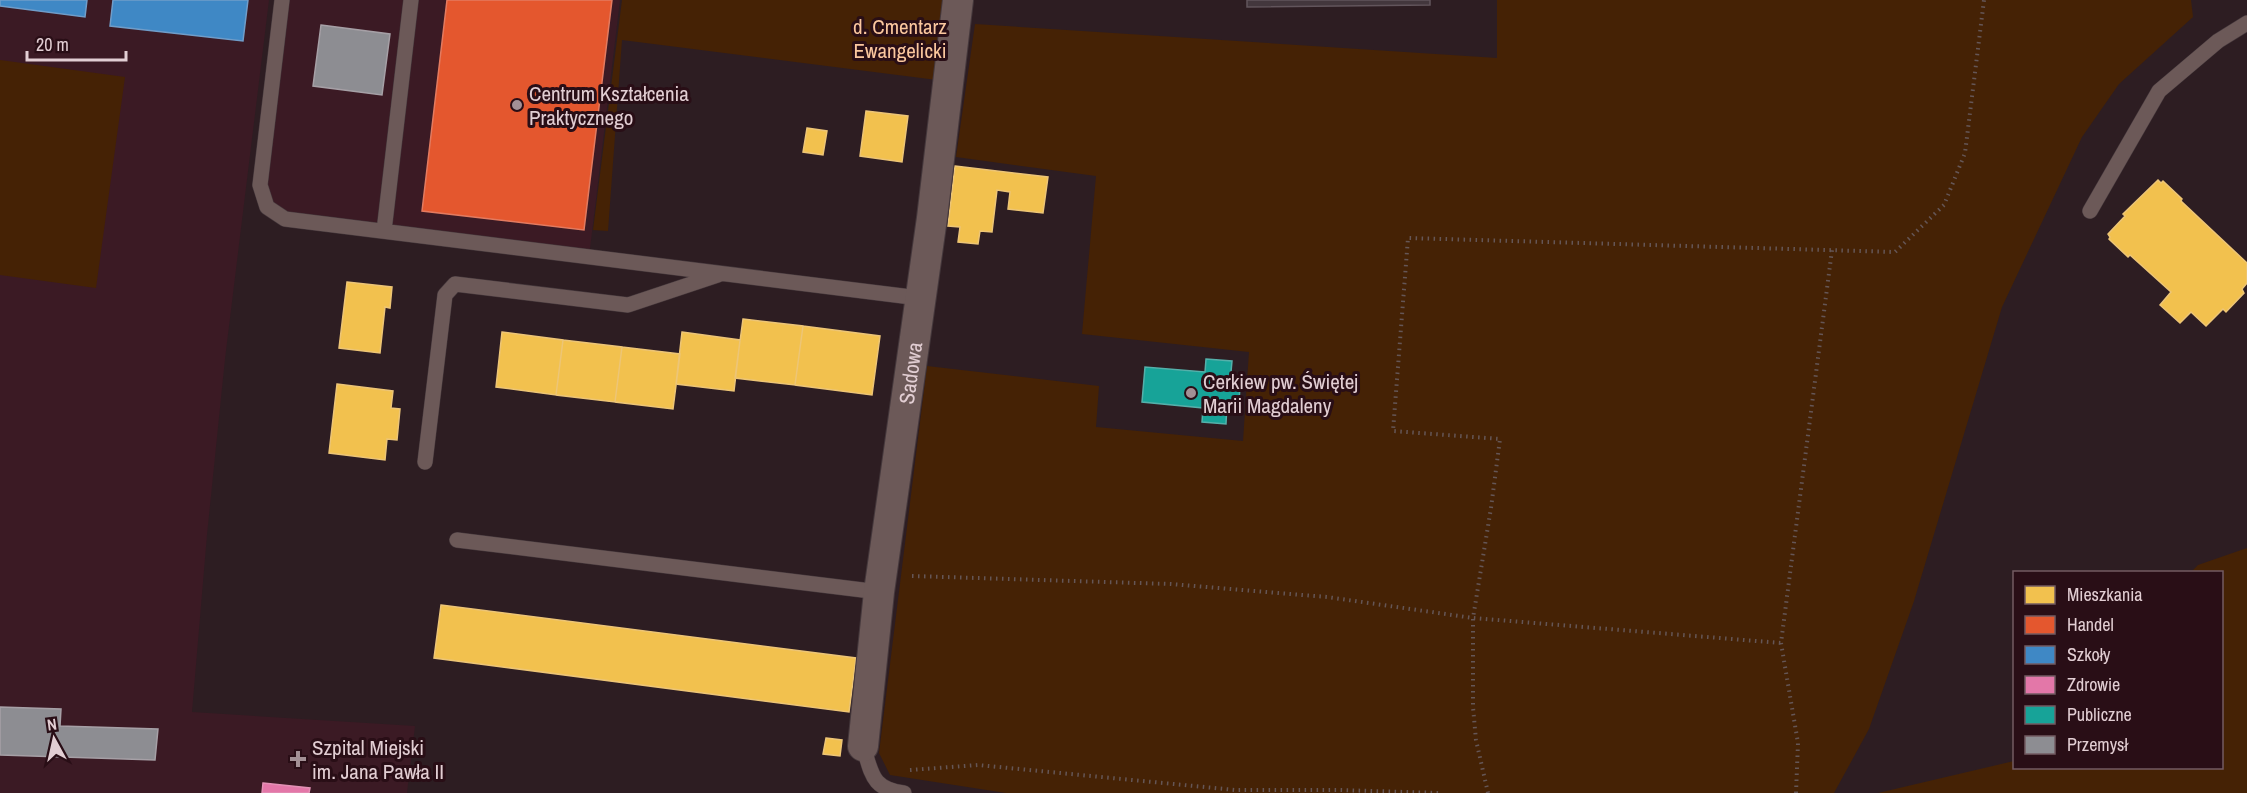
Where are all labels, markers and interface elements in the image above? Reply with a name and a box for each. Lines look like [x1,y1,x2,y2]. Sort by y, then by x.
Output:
park label: d. Cmentarz Ewangelicki [853,12,947,65]
scale bar [27,24,126,62]
text: 20 m [36,32,69,57]
place label: Centrum Kształcenia Praktycznego [529,79,689,132]
marker: Centrum Kształcenia Praktycznego [510,98,524,112]
street label: Sadowa [891,340,929,406]
place label: Cerkiew pw. Świętej Marii Magdaleny [1203,367,1358,420]
marker: Cerkiew pw. Świętej Marii Magdaleny [1184,386,1198,400]
legend [2013,571,2223,769]
text: Mieszkania [2067,582,2142,607]
text: Handel [2067,612,2114,637]
text: Szkoły [2067,642,2111,667]
text: Zdrowie [2067,672,2120,697]
text: Publiczne [2067,702,2132,727]
north arrow [24,709,84,769]
text: N [46,713,58,736]
text: Przemysł [2067,732,2128,757]
place label: Szpital Miejski im. Jana Pawła II [312,733,444,786]
marker: Szpital Miejski im. Jana Pawła II [289,750,307,768]

